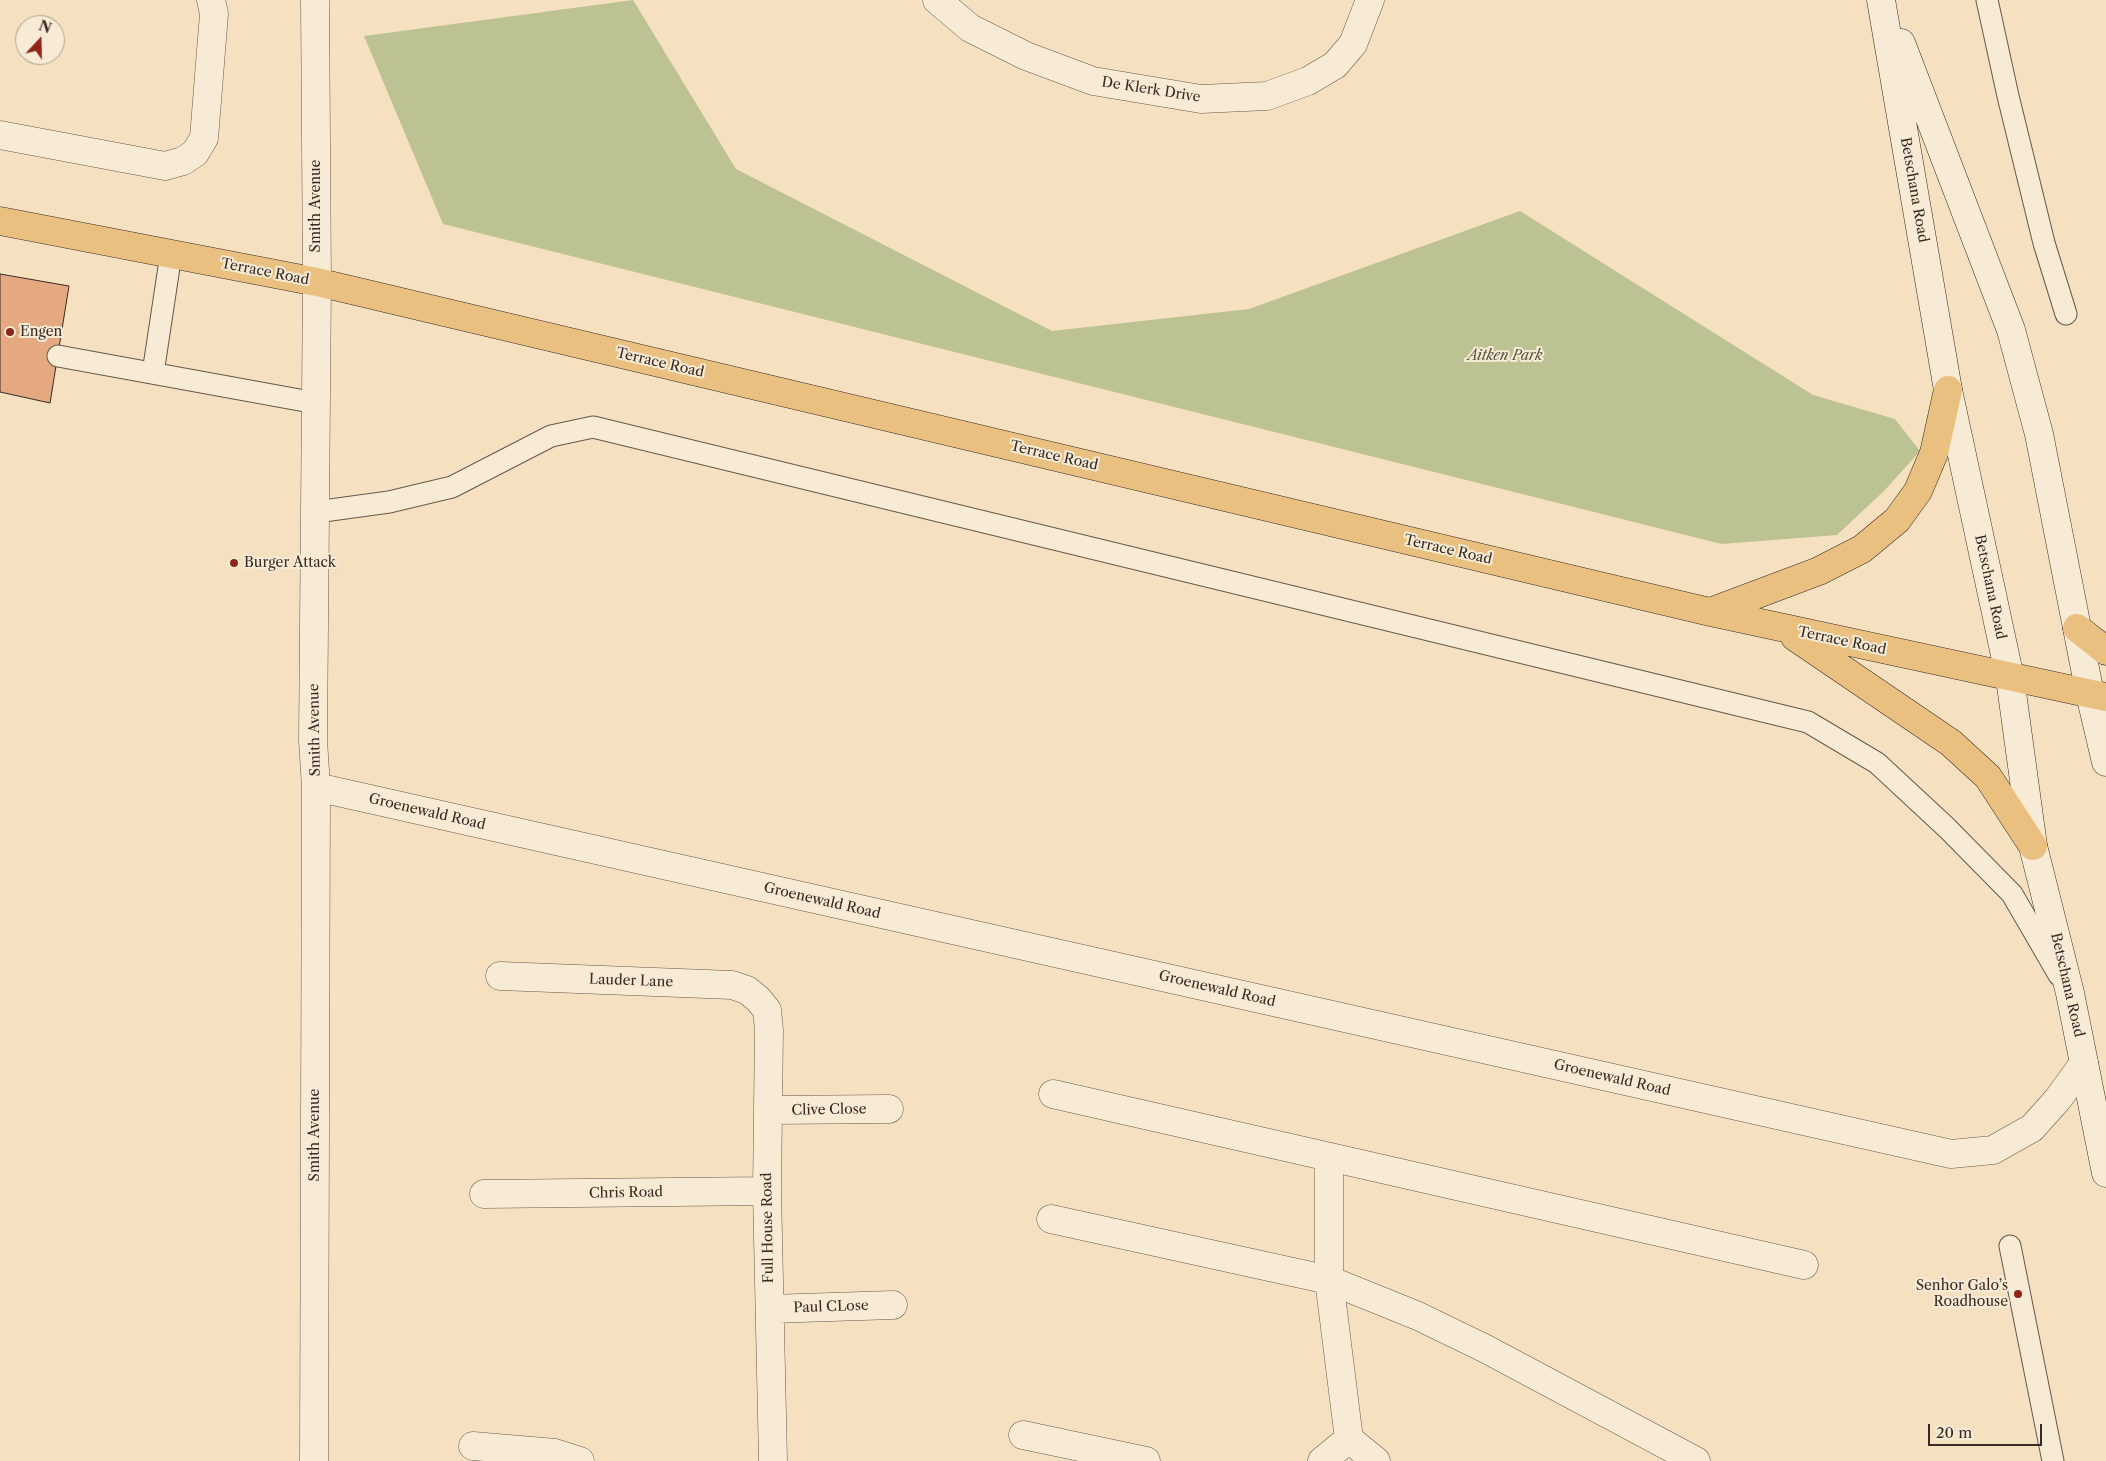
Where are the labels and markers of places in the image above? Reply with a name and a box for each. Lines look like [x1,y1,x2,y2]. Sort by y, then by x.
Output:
place label: Engen [20,324,62,340]
marker: Engen [4,326,16,338]
place label: Burger Attack [244,555,336,571]
marker: Burger Attack [228,557,240,569]
place label: Senhor Galo’s Roadhouse [1916,1278,2008,1310]
marker: Senhor Galo’s Roadhouse [2012,1288,2024,1300]

